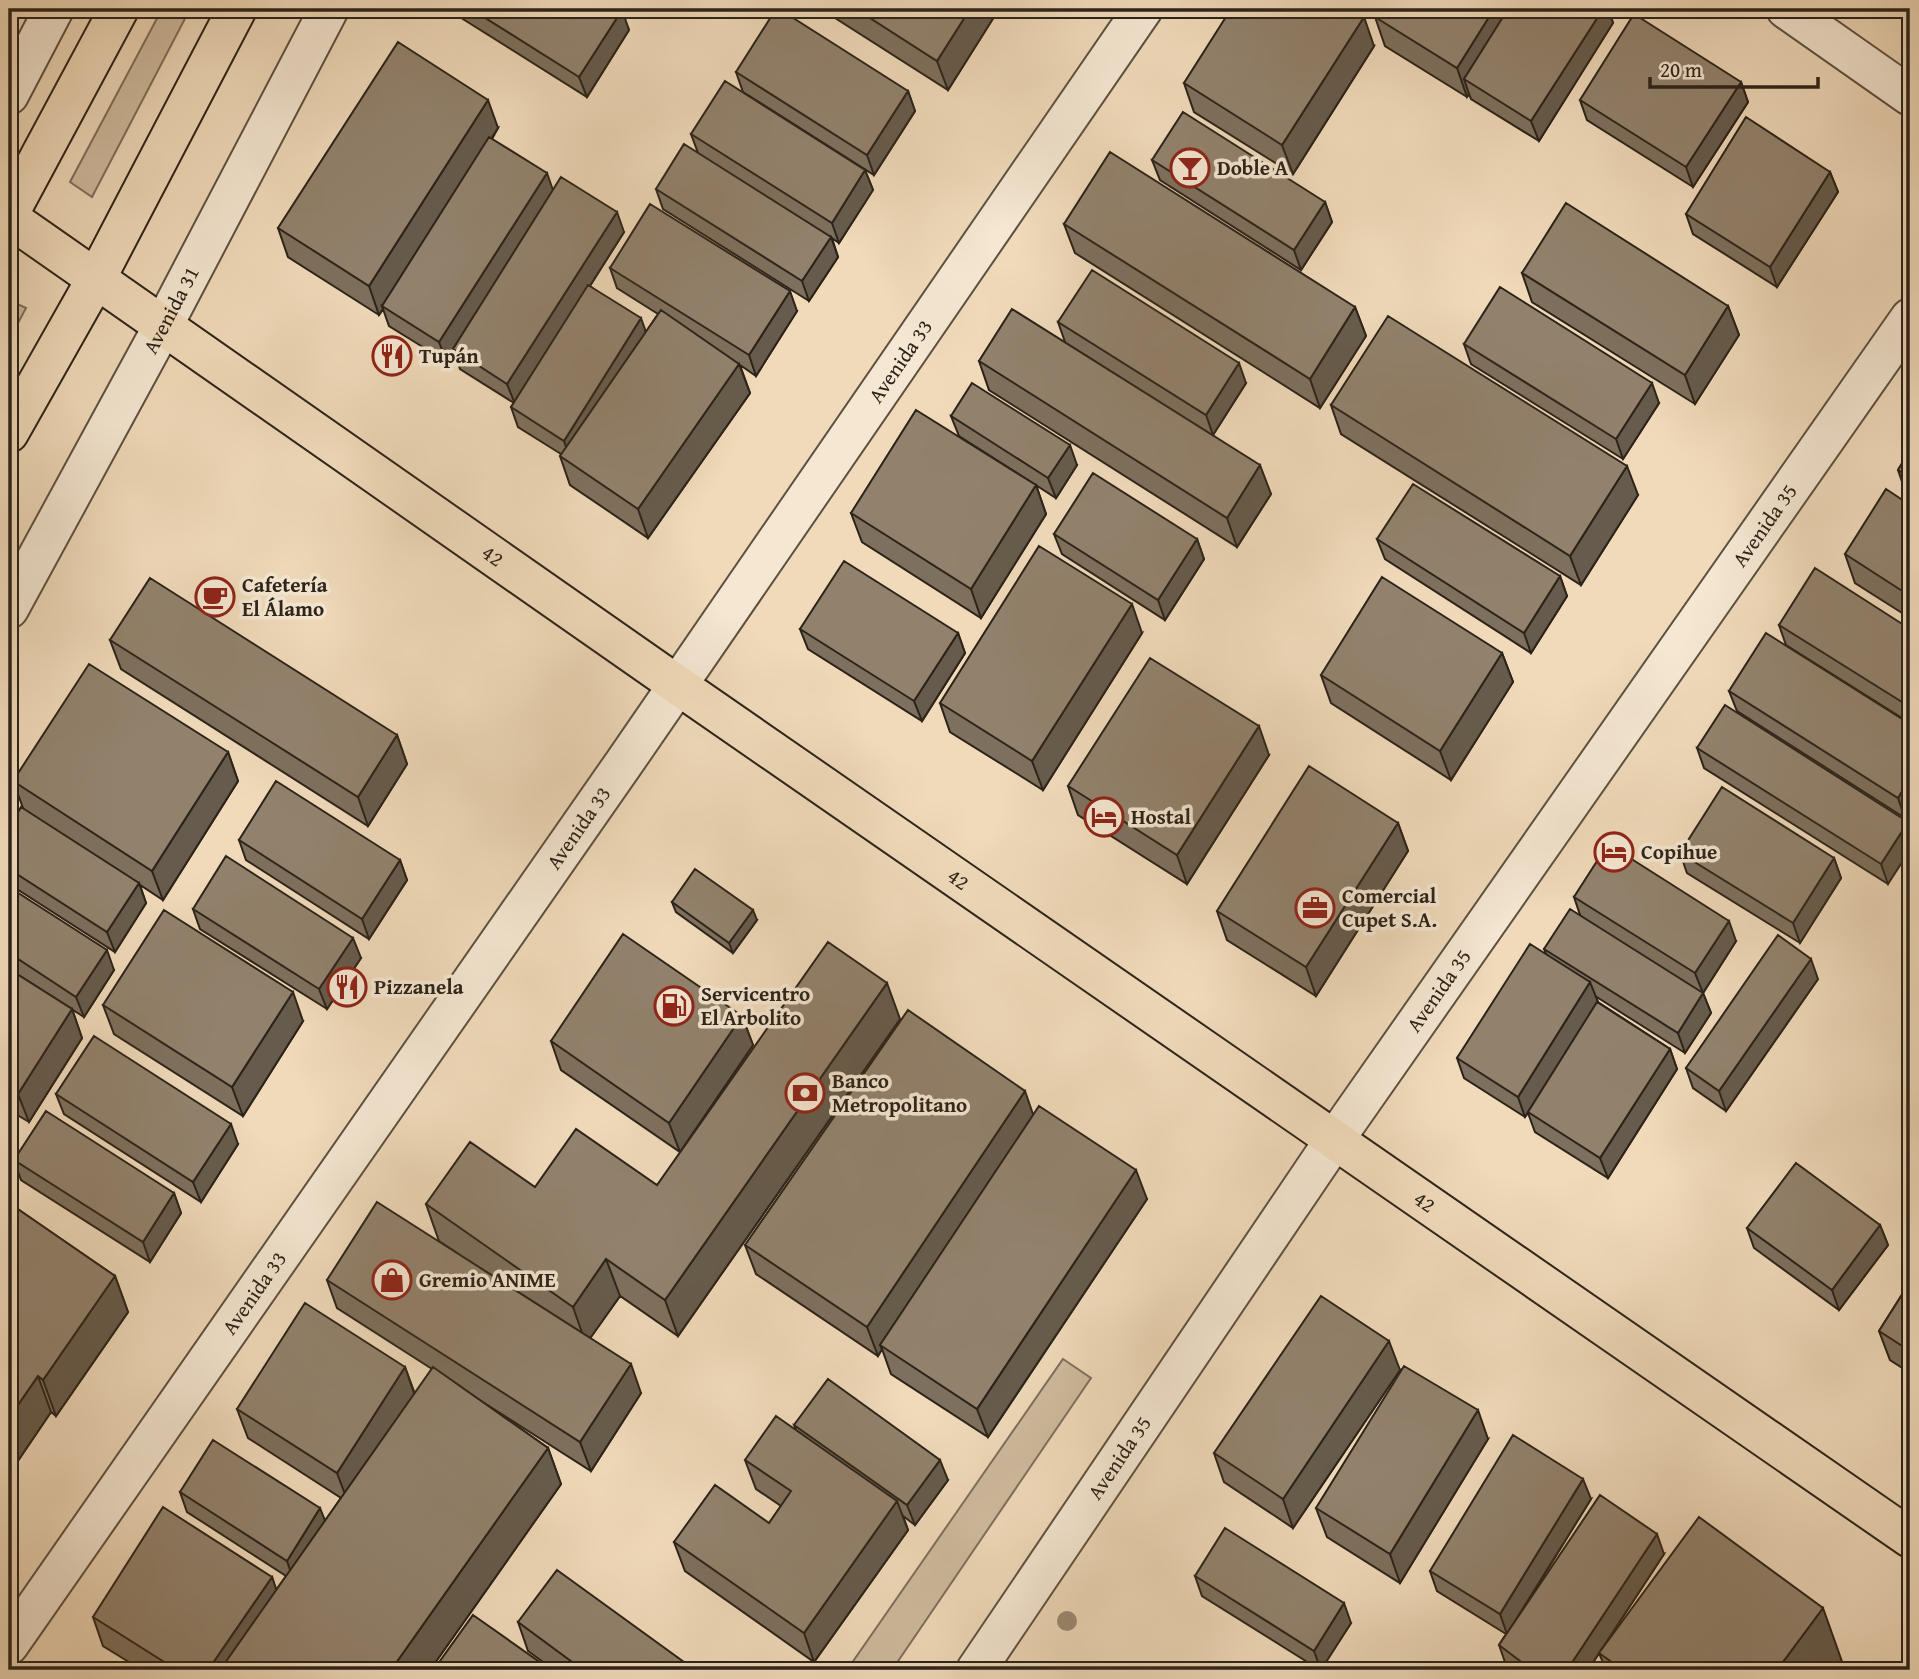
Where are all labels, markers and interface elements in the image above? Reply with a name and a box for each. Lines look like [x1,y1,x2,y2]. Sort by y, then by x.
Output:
scale bar [1650,46,1818,90]
text: 20 m [1660,54,1702,85]
bar icon: Doble A [1169,147,1211,189]
place label: Doble A [1217,152,1289,183]
street label: Avenida 31 [135,261,207,359]
street label: Avenida 33 [860,313,940,409]
restaurant icon: Tupán [371,335,413,377]
place label: Tupán [419,340,479,371]
street label: Avenida 35 [1724,477,1804,573]
street label: 42 [476,537,510,574]
place label: Cafetería El Álamo [242,569,328,624]
cafe icon: Cafetería El Álamo [194,576,236,618]
street label: Avenida 33 [538,780,618,876]
hotel icon: Hostal [1083,796,1125,838]
place label: Hostal [1131,801,1191,832]
hotel icon: Copihue [1593,831,1635,873]
place label: Copihue [1641,836,1717,867]
street label: 42 [941,860,976,897]
place label: Comercial Cupet S.A. [1342,880,1437,935]
office icon: Comercial Cupet S.A. [1294,887,1336,929]
street label: Avenida 35 [1398,943,1478,1038]
restaurant icon: Pizzanela [326,966,368,1008]
place label: Pizzanela [374,971,464,1002]
place label: Servicentro El Arbolito [701,978,810,1033]
fuel station icon: Servicentro El Arbolito [653,985,695,1027]
place label: Banco Metropolitano [832,1065,967,1120]
bank icon: Banco Metropolitano [784,1072,826,1114]
street label: 42 [1408,1183,1442,1220]
street label: Avenida 33 [214,1245,294,1341]
shop icon: Gremio ANIME [371,1259,413,1301]
place label: Gremio ANIME [419,1264,556,1295]
street label: Avenida 35 [1079,1409,1158,1506]

